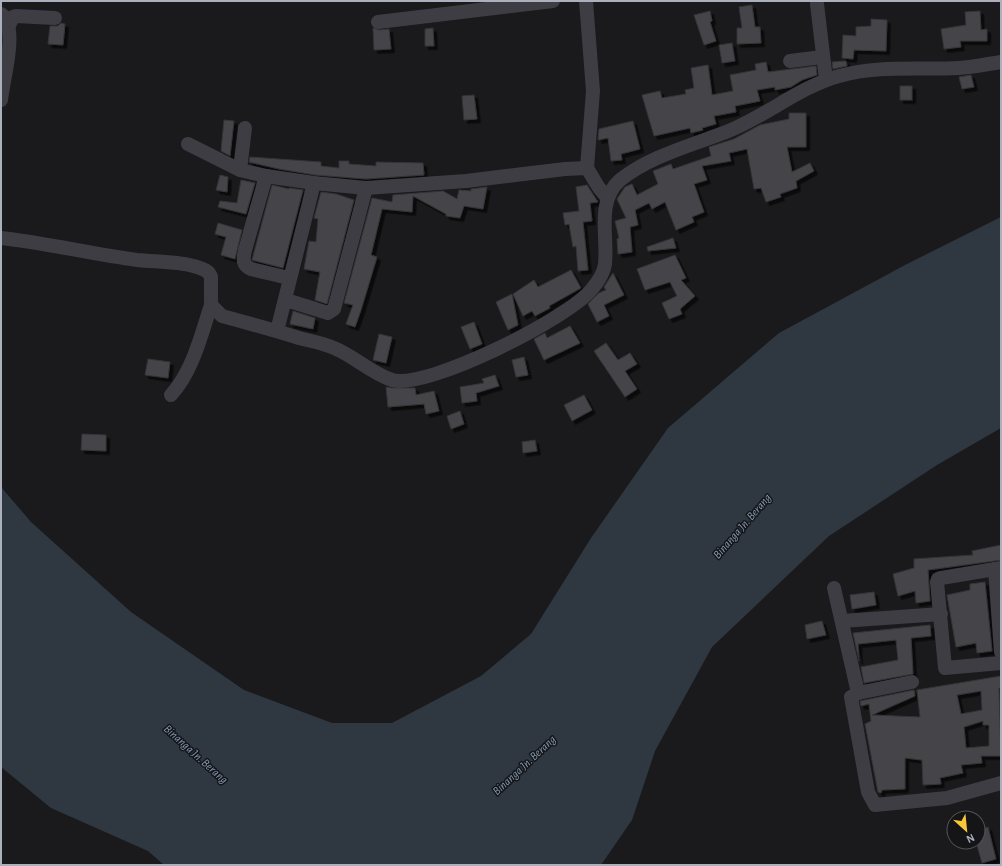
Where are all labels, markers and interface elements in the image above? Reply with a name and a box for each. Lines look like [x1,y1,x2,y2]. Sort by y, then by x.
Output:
water label: Binanga Jn. Berang [711,491,773,561]
water label: Binanga Jn. Berang [162,722,230,786]
water label: Binanga Jn. Berang [490,733,558,797]
north arrow [946,810,986,850]
text: N [964,832,976,845]

